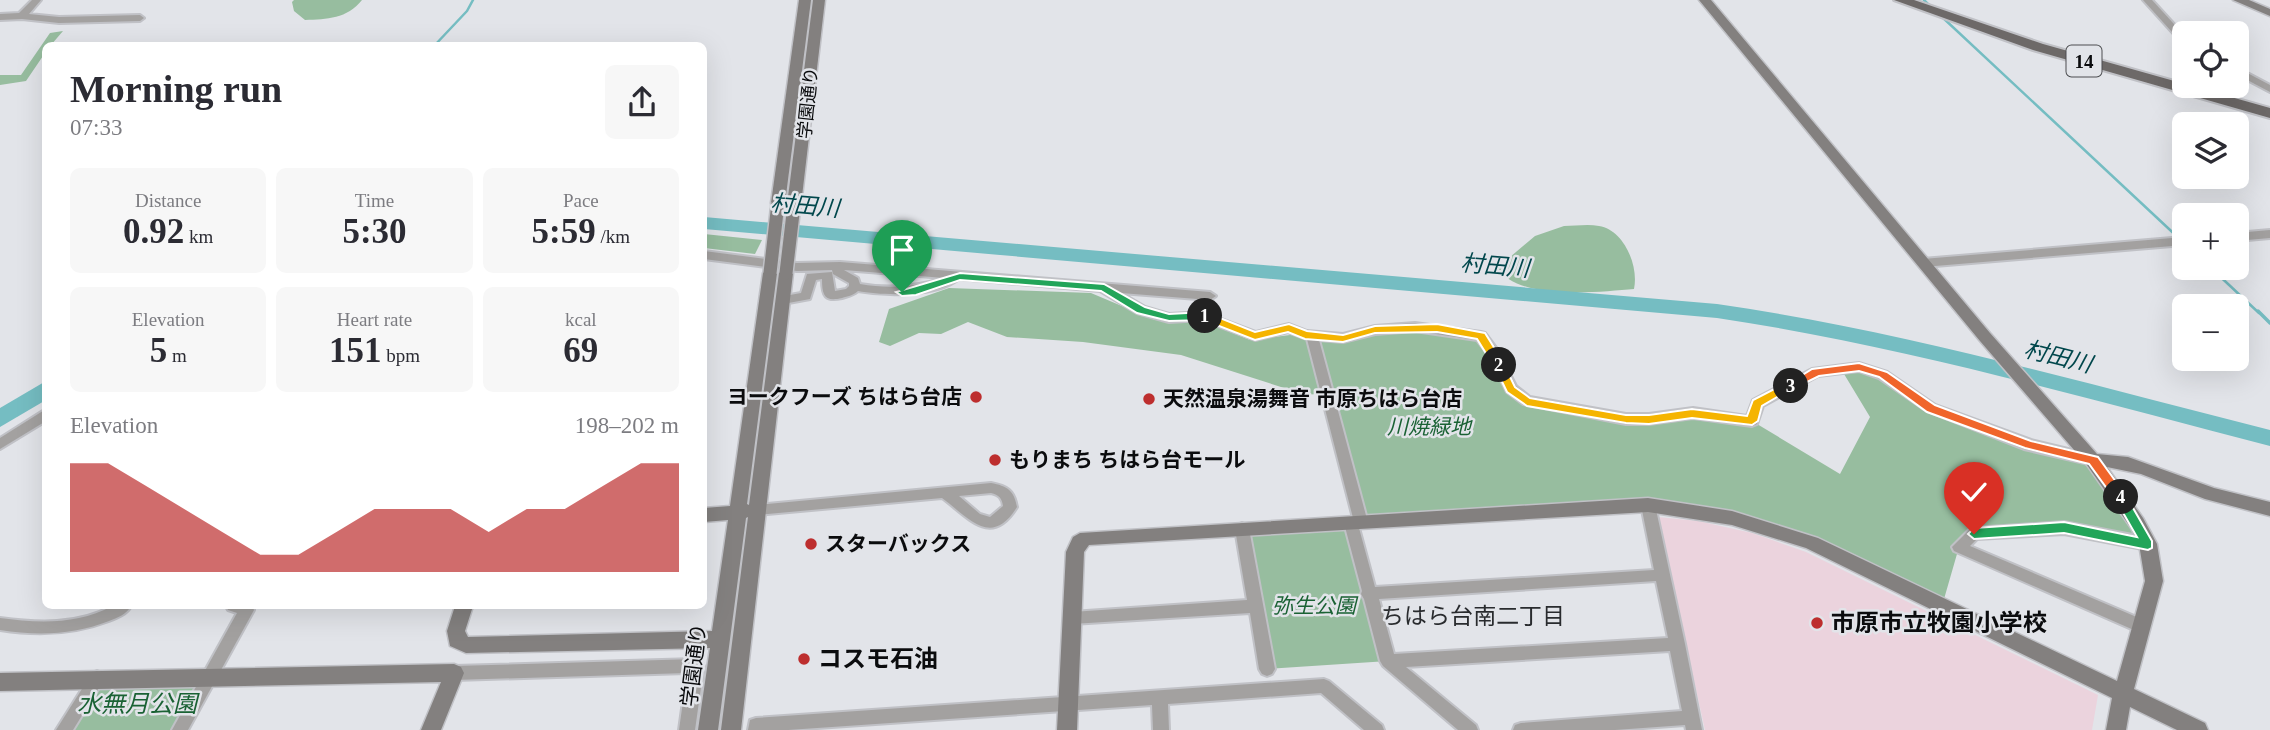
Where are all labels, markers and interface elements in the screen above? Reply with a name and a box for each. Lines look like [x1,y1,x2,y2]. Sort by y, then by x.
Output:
map controls [2172,21,2249,371]
button: locate [2172,21,2249,98]
road number: 14 [2066,45,2102,76]
button: share [605,65,679,139]
street label: 学園通り [794,66,822,140]
text: Morning run [70,68,282,110]
button: layers [2172,112,2249,189]
text: 07:33 [70,115,122,140]
text: Distance [135,190,201,211]
text: Time [355,190,394,211]
text: Pace [563,190,599,211]
water label: 村田川 [770,191,843,222]
button: + [2172,203,2249,280]
text: 0.92 [123,212,184,251]
text: 5:30 [342,212,407,251]
text: 5:59 [532,212,596,251]
pin [872,220,932,292]
text: km [184,226,213,247]
text: /km [596,226,630,247]
icon: arrive [883,231,921,269]
water label: 村田川 [1460,251,1533,282]
button: − [2172,294,2249,371]
pin: 1 [1188,298,1222,334]
text: 1 [1200,305,1209,326]
text: Elevation [132,309,205,330]
text: Heart rate [337,309,412,330]
text: kcal [565,309,597,330]
text: 5 [150,331,167,370]
text: 151 [329,331,381,370]
text: 69 [563,331,598,370]
water label: 村田川 [2022,337,2097,378]
text: m [167,345,187,366]
text: bpm [381,345,420,366]
pin: 2 [1482,348,1516,382]
text: 2 [1494,354,1503,375]
pin: 3 [1774,368,1809,404]
text: 3 [1786,375,1795,396]
place label: ヨークフーズ ちはら台店 [727,385,962,409]
place label: 天然温泉湯舞音 市原ちはら台店 [1163,387,1462,411]
marker: ヨークフーズ ちはら台店 [968,389,984,405]
marker: 天然温泉湯舞音 市原ちはら台店 [1141,391,1157,407]
text: Elevation [70,413,158,438]
text: 198–202 m [575,413,679,438]
park label: 川焼緑地 [1387,415,1473,439]
place label: もりまち ちはら台モール [1009,448,1245,472]
marker: もりまち ちはら台モール [987,452,1003,468]
pin [1944,462,2004,534]
icon: check [1955,473,1993,511]
pin: 4 [2104,480,2138,514]
text: 4 [2116,486,2125,507]
place label: スターバックス [825,532,971,556]
marker: スターバックス [803,536,819,552]
park label: 弥生公園 [1272,594,1359,618]
district label: ちはら台南二丁目 [1381,604,1565,629]
place label: 市原市立牧園小学校 [1831,610,2047,636]
marker: 市原市立牧園小学校 [1809,615,1825,631]
street label: 学園通り [677,622,711,708]
place label: コスモ石油 [818,646,938,672]
marker: コスモ石油 [796,651,812,667]
park label: 水無月公園 [77,691,200,717]

